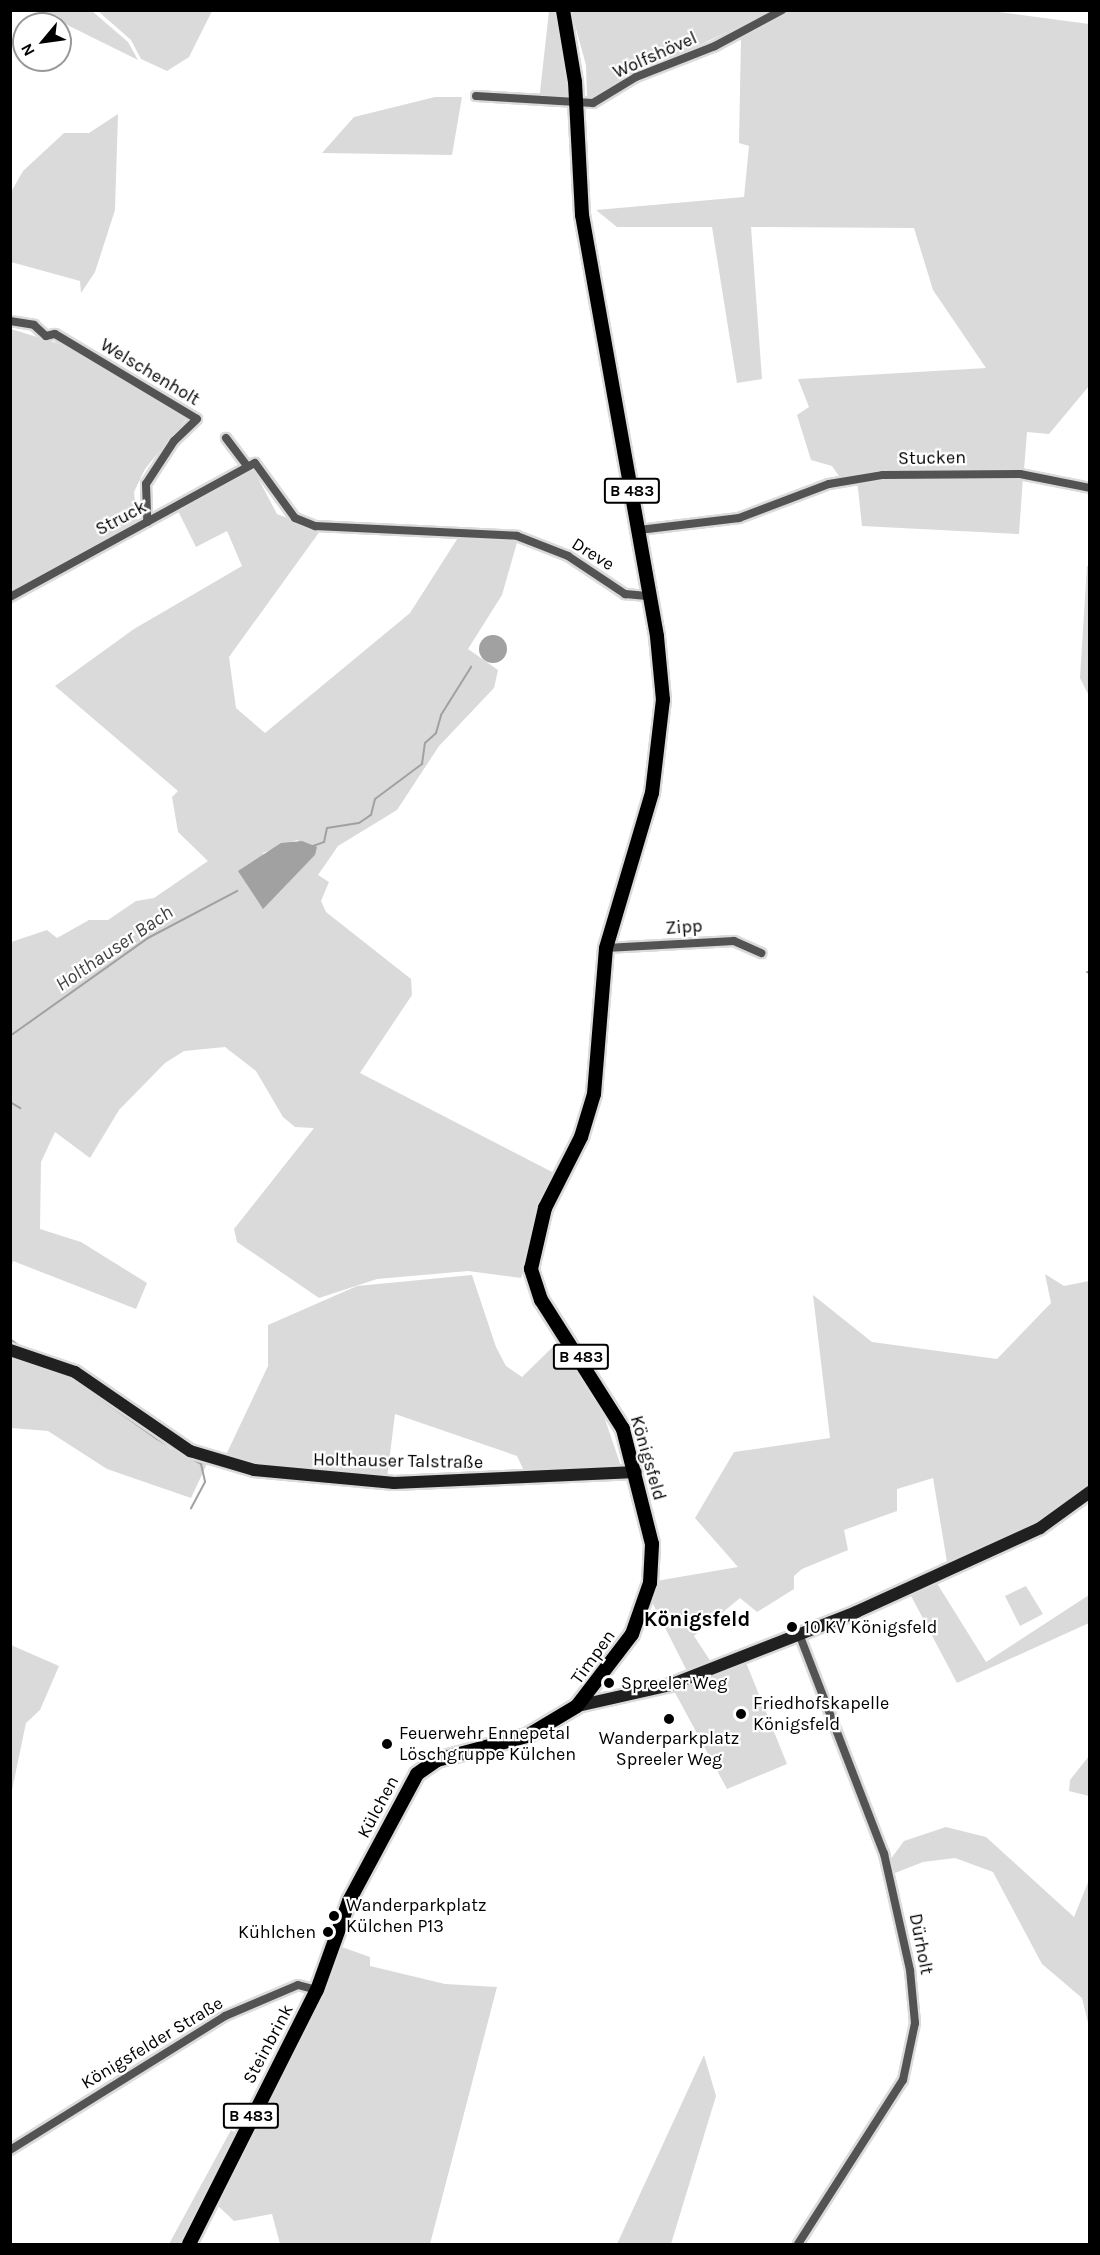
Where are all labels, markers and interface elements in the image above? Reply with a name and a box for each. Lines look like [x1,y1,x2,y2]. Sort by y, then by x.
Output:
north arrow [12,12,72,72]
street label: Wolfshövel [610,27,700,83]
text: N [16,40,39,60]
street label: Welschenholt [96,334,204,410]
street label: Stucken [898,447,966,469]
road number: B 483 [604,478,660,504]
street label: Struck [92,496,150,540]
street label: Dreve [568,533,618,575]
water label: Holthauser Bach [51,900,177,996]
street label: Zipp [665,915,703,939]
road number: B 483 [552,1344,610,1370]
street label: Königsfeld [626,1413,670,1503]
street label: Holthauser Talstraße [313,1449,483,1473]
district label: Königsfeld [644,1606,750,1632]
place label: 10 KV Königsfeld [804,1616,937,1638]
marker: 10 KV Königsfeld [785,1620,799,1634]
street label: Timpen [566,1626,620,1688]
place label: Spreeler Weg [621,1672,727,1694]
marker: Spreeler Weg [602,1676,616,1690]
place label: Friedhofskapelle Königsfeld [753,1693,889,1736]
marker: Friedhofskapelle Königsfeld [734,1707,748,1721]
marker: Wanderparkplatz Spreeler Weg [662,1712,676,1726]
place label: Feuerwehr Ennepetal Löschgruppe Külchen [399,1723,576,1766]
place label: Wanderparkplatz Spreeler Weg [599,1728,739,1770]
marker: Feuerwehr Ennepetal Löschgruppe Külchen [380,1737,394,1751]
street label: Külchen [353,1772,403,1842]
place label: Wanderparkplatz Külchen P13 [346,1895,487,1938]
marker: Wanderparkplatz Külchen P13 [327,1909,341,1923]
street label: Dürholt [905,1912,937,1976]
place label: Kühlchen [238,1921,316,1943]
marker: Kühlchen [321,1925,335,1939]
street label: Königsfelder Straße [77,1992,227,2094]
street label: Steinbrink [238,2001,298,2087]
road number: B 483 [222,2103,280,2129]

